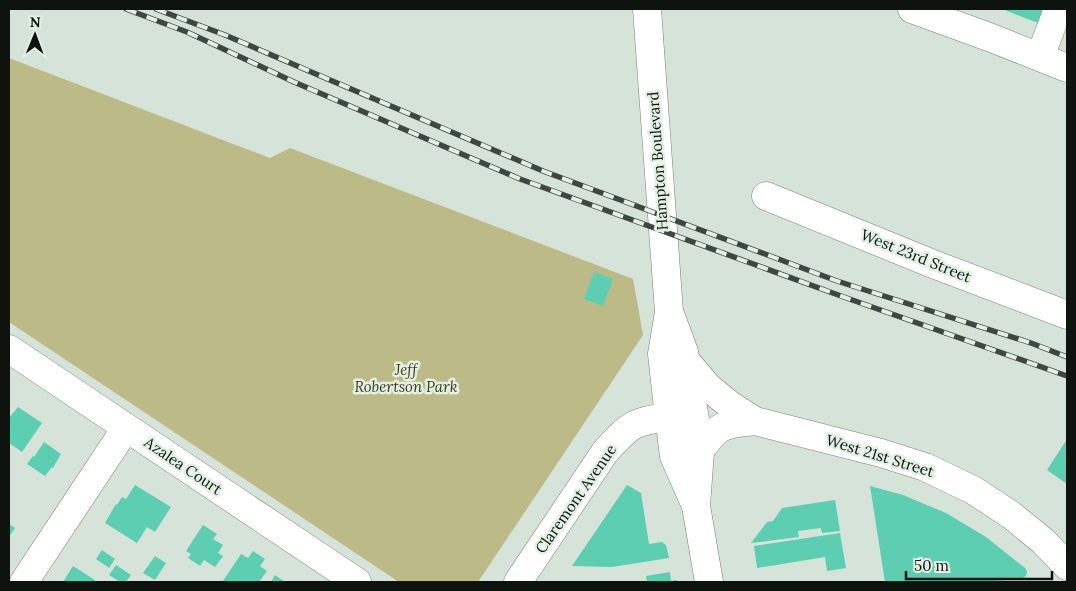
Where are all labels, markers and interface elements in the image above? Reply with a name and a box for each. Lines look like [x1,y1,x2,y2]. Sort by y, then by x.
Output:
north arrow [10,10,60,60]
text: N [30,13,41,31]
street label: Hampton Boulevard [643,91,672,231]
street label: West 23rd Street [858,225,974,286]
park label: Jeff Robertson Park [354,360,458,396]
street label: West 21st Street [824,430,937,481]
street label: Azalea Court [140,432,226,499]
street label: Claremont Avenue [531,441,620,557]
scale bar [906,548,1052,580]
text: 50 m [914,556,949,575]

